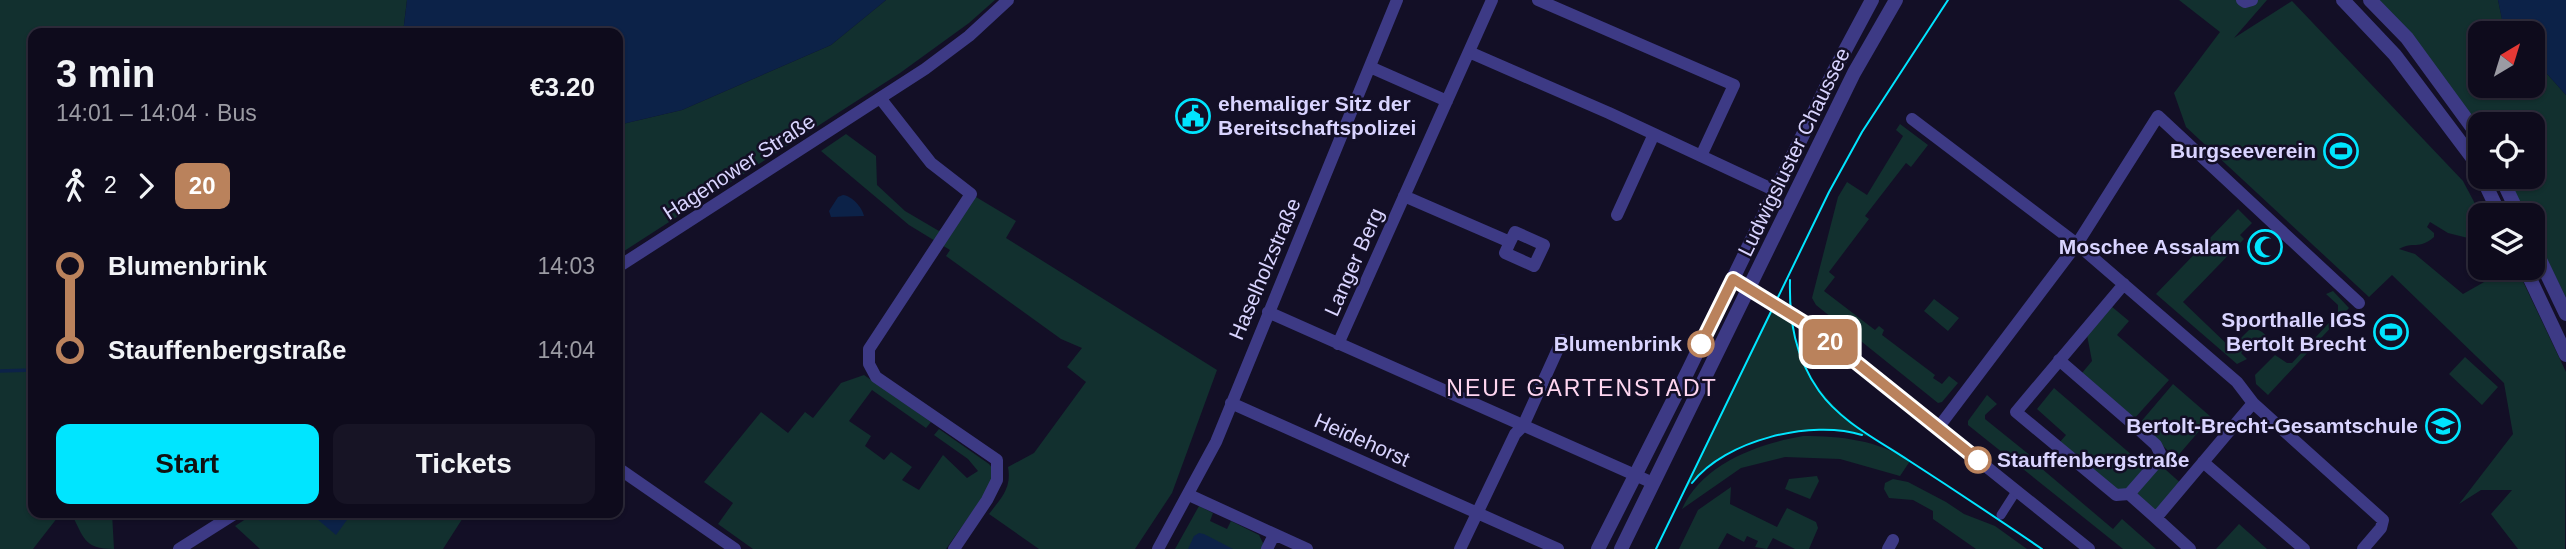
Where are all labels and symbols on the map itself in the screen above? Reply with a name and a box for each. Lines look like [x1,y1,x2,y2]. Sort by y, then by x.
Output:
north arrow [2468,21,2544,98]
street label: Ludwigsluster Chaussee [1733,44,1854,260]
place label: ehemaliger Sitz der Bereitschaftspolizei [1218,92,1416,139]
public building icon: ehemaliger Sitz der Bereitschaftspolizei [1174,97,1212,135]
street label: Hagenower Straße [659,109,819,224]
sports icon: Burgseeverein [2322,132,2360,170]
place label: Burgseeverein [2170,139,2316,162]
street label: Haselholzstraße [1224,194,1305,343]
street label: Langer Berg [1320,204,1388,319]
mosque icon: Moschee Assalam [2246,228,2284,266]
place label: Moschee Assalam [2059,235,2240,258]
place label: Sporthalle IGS Bertolt Brecht [2221,308,2366,355]
sports icon: Sporthalle IGS Bertolt Brecht [2372,313,2410,351]
line badge: 20 [1798,319,1862,365]
marker: Blumenbrink [1688,331,1714,357]
place label: Blumenbrink [1554,332,1682,355]
district label: NEUE GARTENSTADT [1446,375,1718,401]
school or university icon: Bertolt-Brecht-Gesamtschule [2424,407,2462,445]
street label: Heidehorst [1311,408,1413,471]
place label: Bertolt-Brecht-Gesamtschule [2126,414,2418,437]
marker: Stauffenbergstraße [1965,447,1991,473]
place label: Stauffenbergstraße [1997,448,2190,471]

